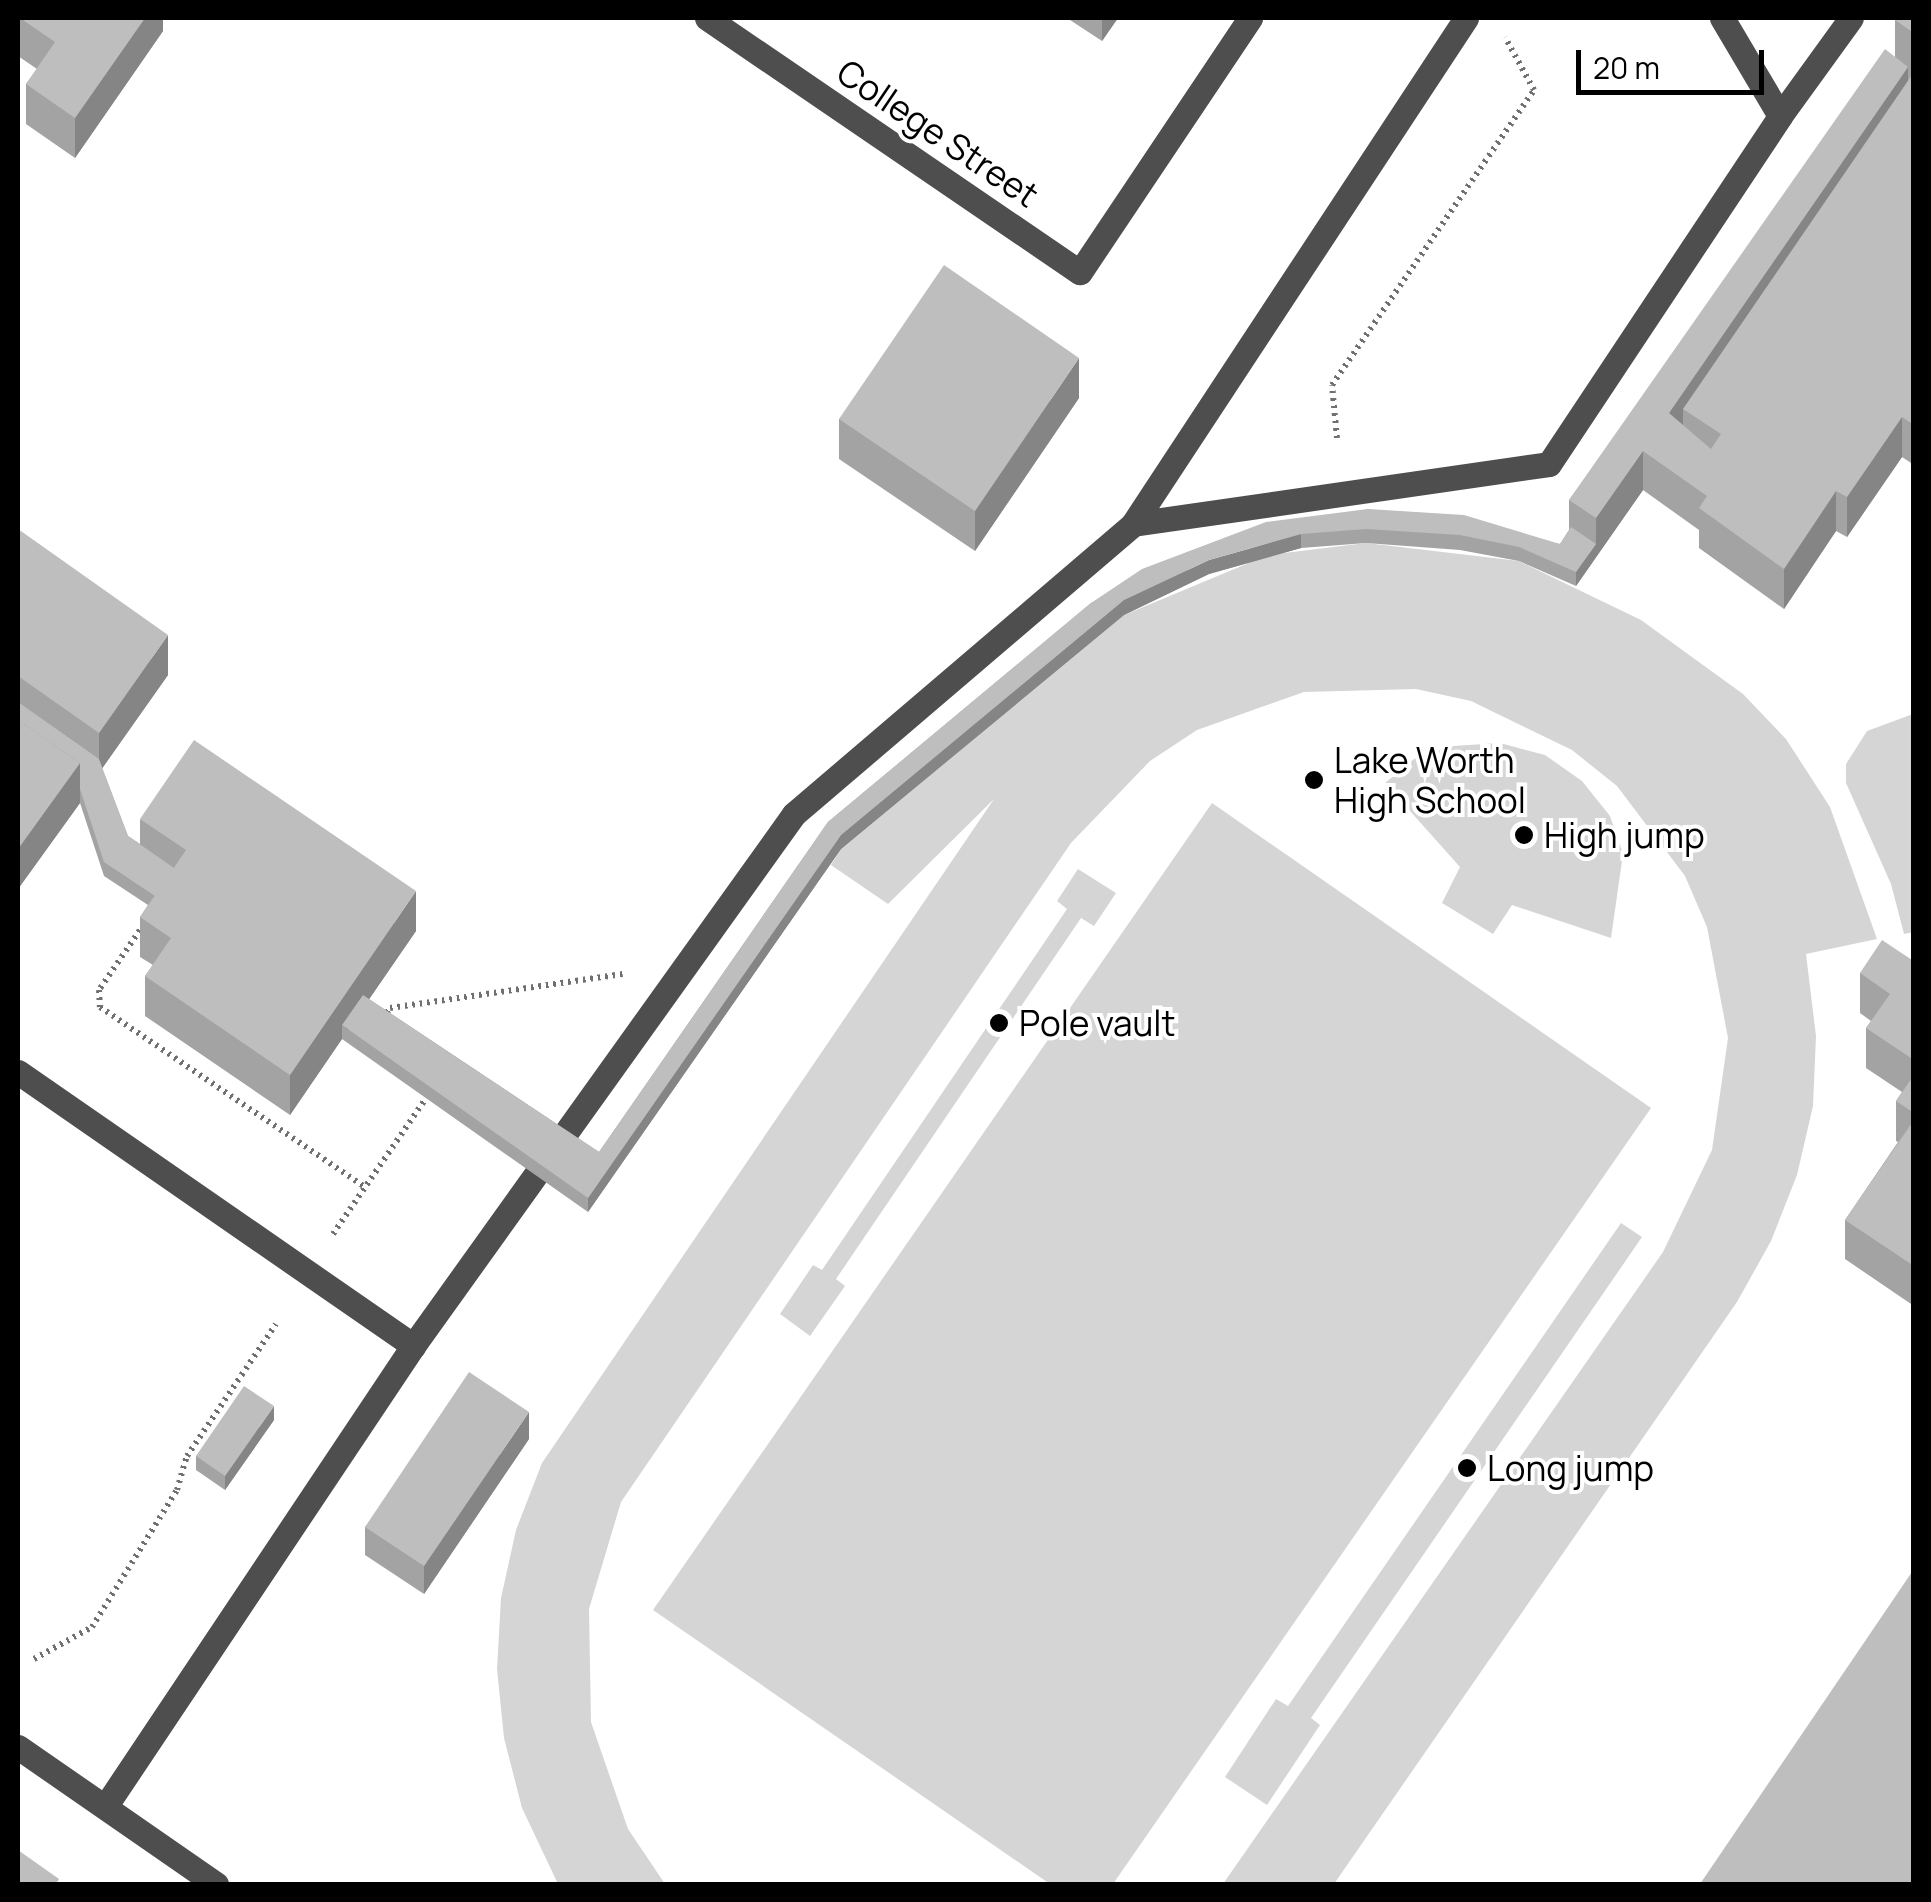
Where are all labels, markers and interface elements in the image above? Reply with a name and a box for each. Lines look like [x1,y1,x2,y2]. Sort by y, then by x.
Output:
scale bar [1581,30,1768,92]
text: 20 m [1593,47,1660,88]
street label: College Street [829,50,1047,216]
place label: Lake Worth High School [1334,739,1526,821]
marker: Lake Worth High School [1303,769,1325,791]
place label: High jump [1544,814,1705,856]
marker: High jump [1513,824,1535,846]
place label: Pole vault [1019,1002,1176,1044]
marker: Pole vault [988,1012,1010,1034]
place label: Long jump [1487,1447,1654,1489]
marker: Long jump [1456,1457,1478,1479]

